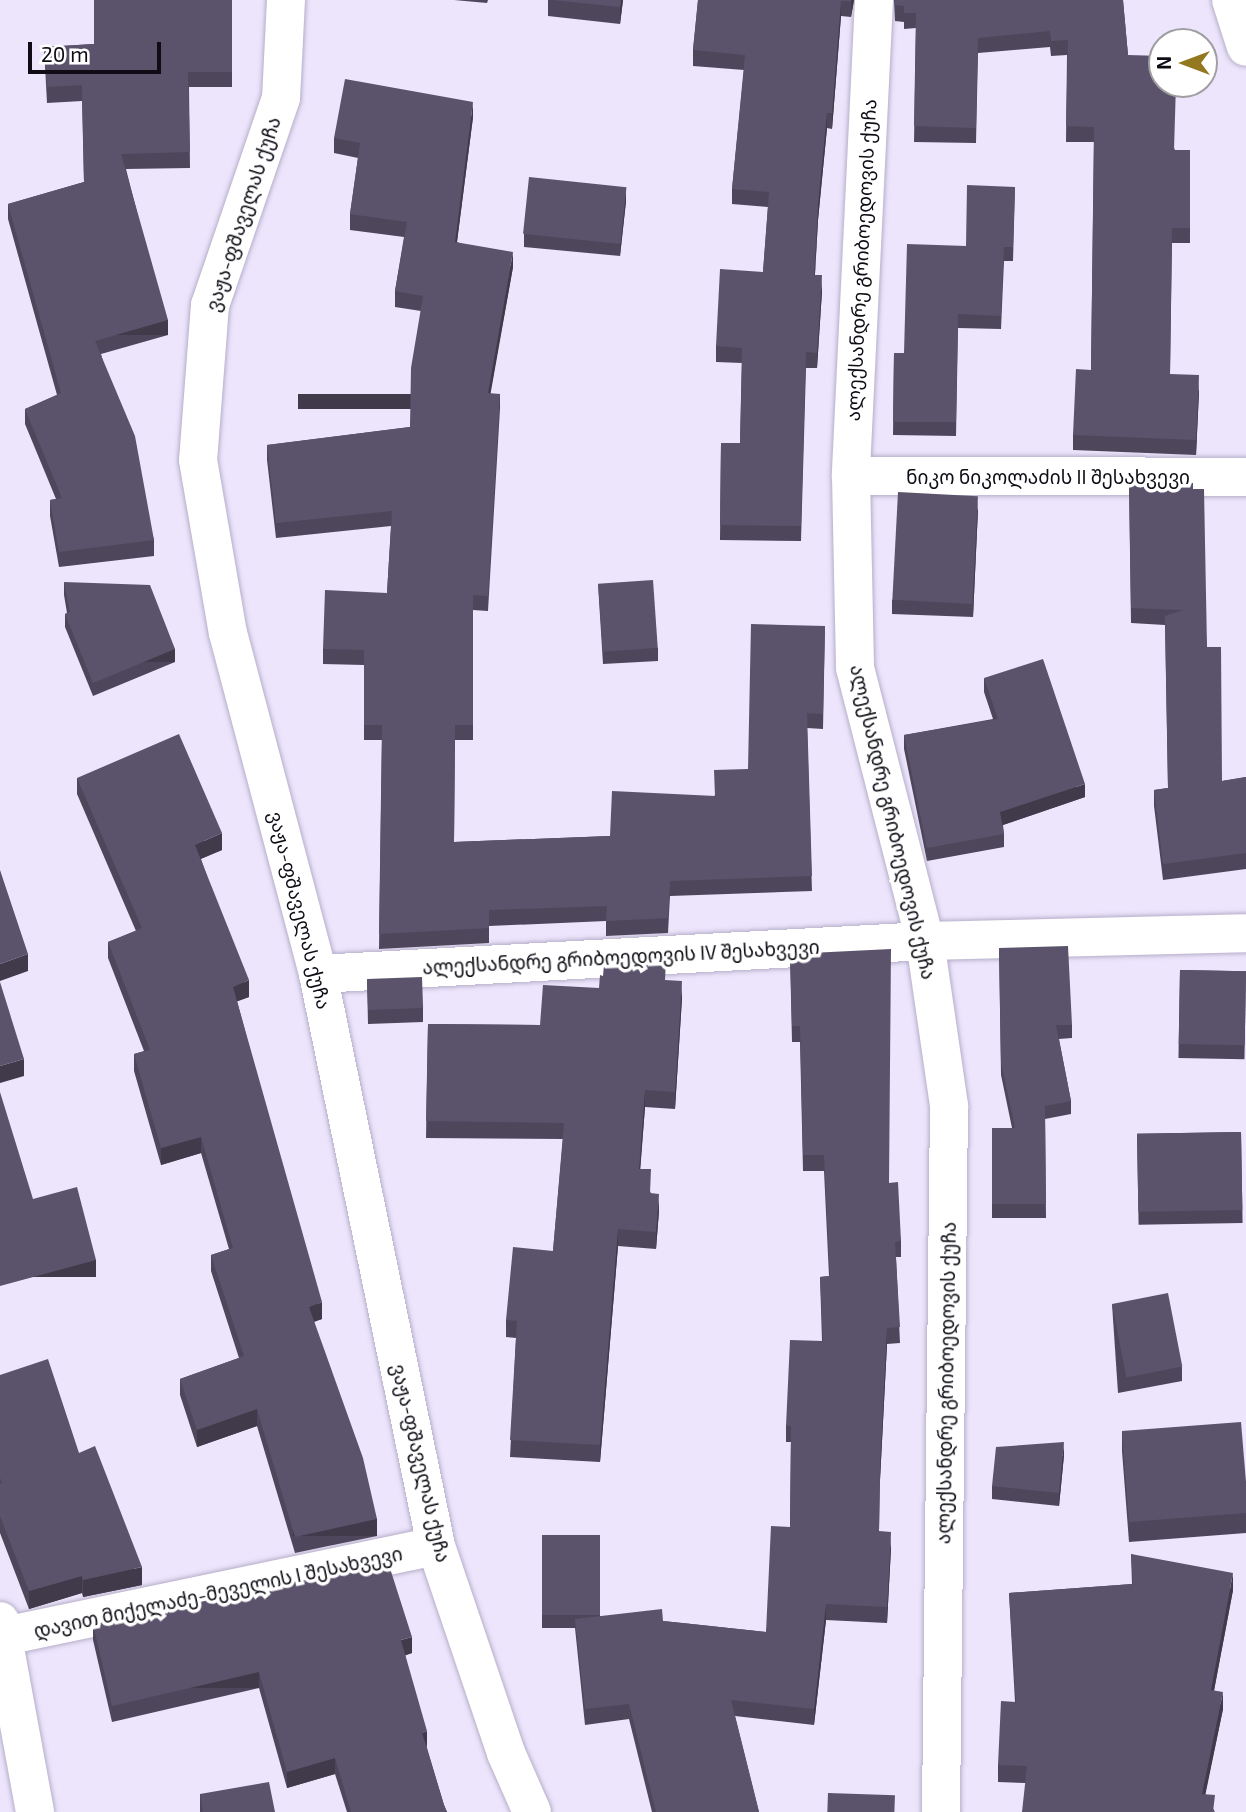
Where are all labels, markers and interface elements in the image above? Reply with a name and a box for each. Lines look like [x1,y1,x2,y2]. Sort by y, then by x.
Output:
scale bar [32,28,164,72]
north arrow [1148,28,1218,98]
text: 20 m [41,41,89,66]
text: N [1152,56,1175,70]
street label: ალექსანდრე გრიბოედოვის ქუჩა [841,98,881,422]
street label: ვაჟა-ფშაველას ქუჩა [201,114,285,314]
street label: ნიკო ნიკოლაძის II შესახვევი [906,466,1190,488]
street label: ალექსანდრე გრიბოედოვის ქუჩა [846,662,940,982]
street label: ვაჟა-ფშაველას ქუჩა [264,809,336,1011]
street label: ალექსანდრე გრიბოედოვის IV შესახვევი [422,935,820,979]
street label: ალექსანდრე გრიბოედოვის ქუჩა [932,1222,960,1544]
street label: ვაჟა-ფშაველას ქუჩა [387,1361,455,1565]
street label: დავით მიქელაძე-მეველის I შესახვევი [32,1542,404,1642]

